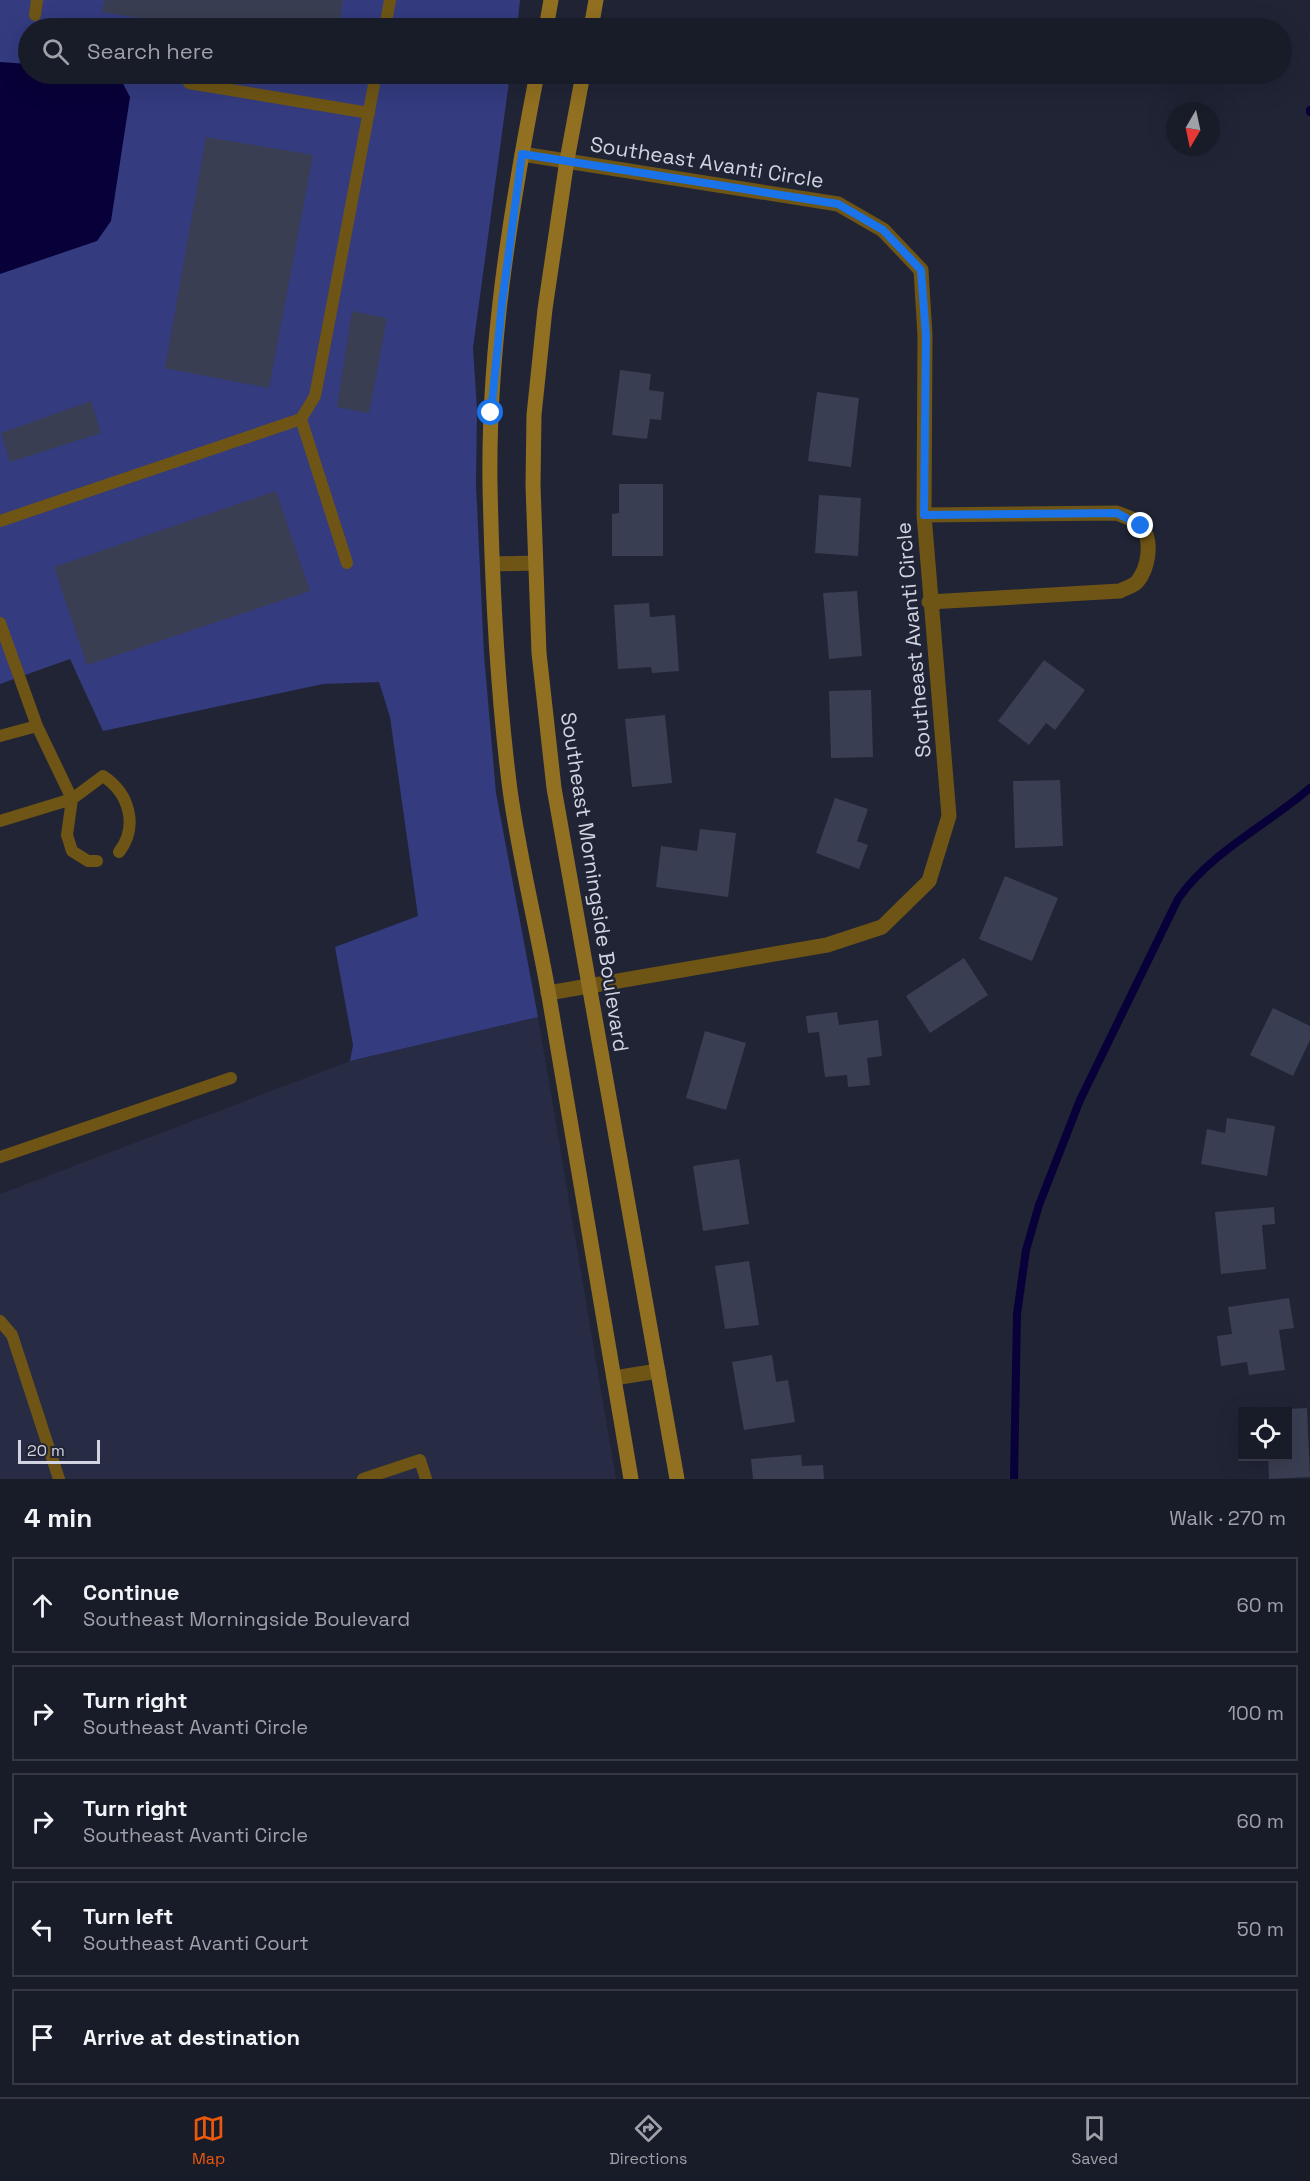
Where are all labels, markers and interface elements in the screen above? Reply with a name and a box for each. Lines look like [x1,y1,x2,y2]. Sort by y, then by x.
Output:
search box [18,18,1292,84]
icon: search [39,35,72,68]
text: Search here [87,37,214,65]
north arrow [1166,102,1220,156]
street label: Southeast Avanti Circle [588,130,826,194]
route start [477,399,503,425]
route end [1127,512,1153,538]
street label: Southeast Avanti Circle [889,521,937,759]
street label: Southeast Morningside Boulevard [555,710,635,1054]
map controls [1238,1407,1292,1461]
button: locate [1238,1407,1292,1461]
scale bar [18,1437,100,1464]
text: 20 m [27,1440,65,1461]
text: 4 min [24,1501,92,1535]
text: Walk · 270 m [1169,1505,1286,1531]
text: Continue [83,1578,179,1606]
icon: ahead [26,1589,59,1622]
text: 60 m [1237,1592,1284,1618]
text: Southeast Morningside Boulevard [83,1606,410,1632]
text: Turn right [83,1686,188,1714]
icon: right [26,1697,59,1730]
text: 100 m [1228,1700,1284,1726]
text: Southeast Avanti Circle [83,1714,308,1740]
text: Turn right [83,1794,188,1822]
icon: right [26,1805,59,1838]
text: 60 m [1237,1808,1284,1834]
text: Southeast Avanti Circle [83,1822,308,1848]
text: Turn left [83,1902,173,1930]
icon: left [26,1913,59,1946]
text: 50 m [1237,1916,1284,1942]
text: Southeast Avanti Court [83,1930,309,1956]
icon: arrive [26,2021,59,2054]
text: Arrive at destination [83,2023,300,2051]
tab: Map [192,2112,225,2169]
tab: Directions [609,2112,688,2169]
tab: Saved [1071,2112,1118,2169]

